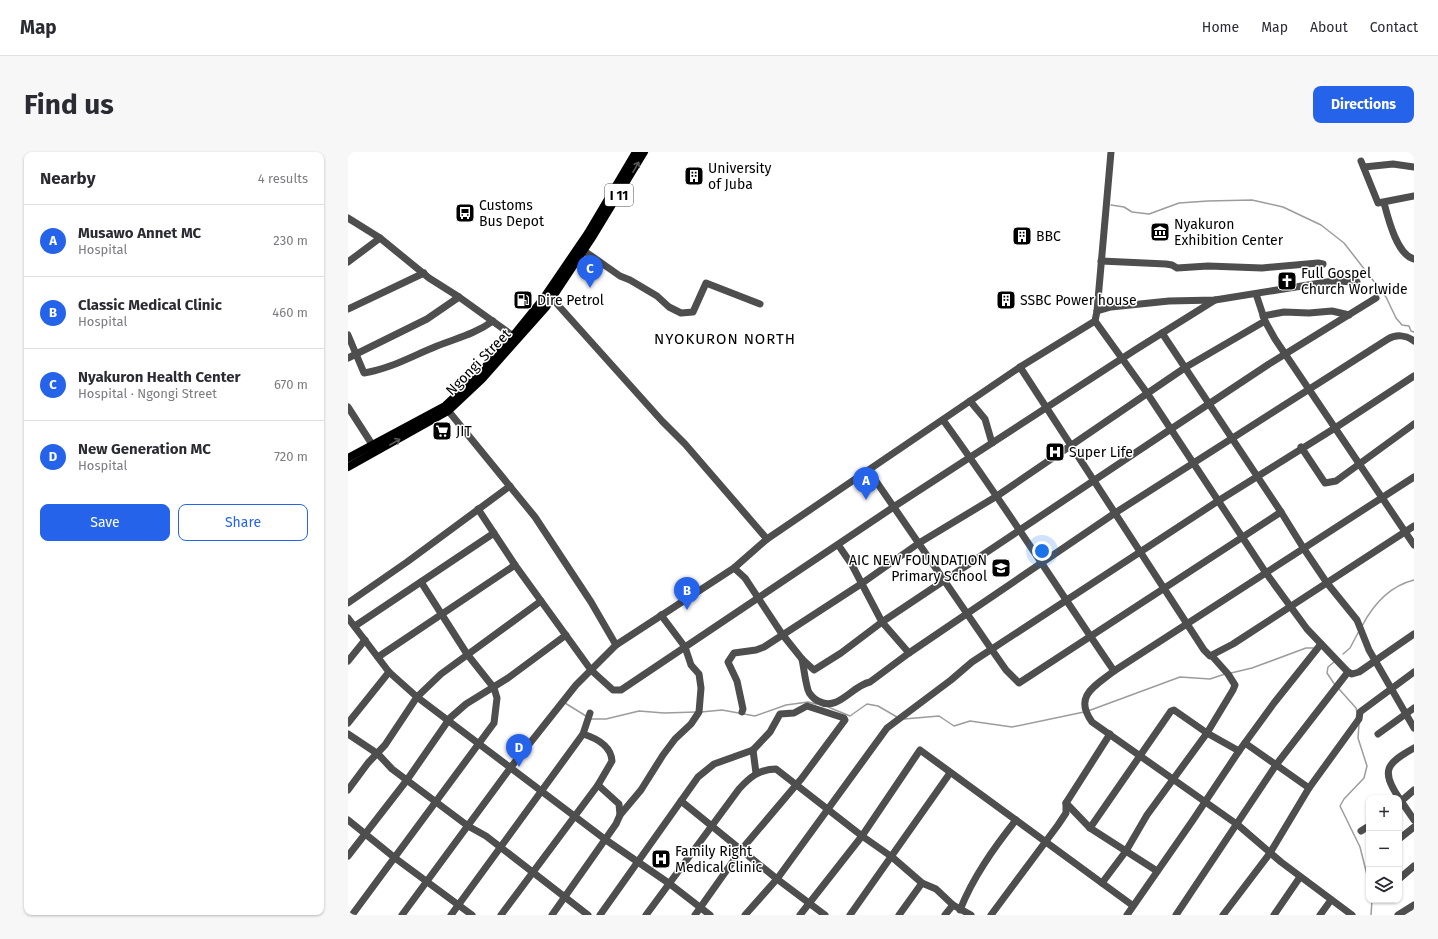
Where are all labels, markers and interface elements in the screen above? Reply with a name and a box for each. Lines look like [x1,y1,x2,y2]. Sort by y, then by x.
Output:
text: Map [20,16,57,39]
text: Home [1202,19,1239,36]
text: Map [1261,19,1288,36]
text: About [1310,19,1348,36]
text: Contact [1370,19,1418,36]
button: Directions [1313,86,1414,123]
text: Find us [24,88,114,121]
place label: University of Juba [708,160,772,193]
one-way arrow [632,162,640,174]
building icon: University of Juba [683,165,705,187]
text: Nearby [40,168,95,189]
text: 4 results [258,171,308,186]
road number: I 11 [605,184,633,206]
place label: Customs Bus Depot [479,197,545,230]
bus stop icon: Customs Bus Depot [454,202,476,224]
place label: Nyakuron Exhibition Center [1174,216,1284,249]
museum icon: Nyakuron Exhibition Center [1149,221,1171,243]
text: Musawo Annet MC [78,224,201,242]
building icon: BBC [1011,225,1033,247]
place label: BBC [1036,228,1061,245]
text: A [49,233,57,248]
text: 230 m [273,233,308,248]
text: Hospital [78,242,127,257]
pin: C [577,255,603,288]
place label: Full Gospel Church Worlwide [1301,265,1408,298]
church icon: Full Gospel Church Worlwide [1276,270,1298,292]
fuel station icon: Dire Petrol [512,289,534,311]
building icon: SSBC Power house [995,289,1017,311]
place label: Dire Petrol [537,292,604,309]
place label: SSBC Power house [1020,292,1137,309]
text: Classic Medical Clinic [78,296,222,314]
text: B [49,305,57,320]
text: 460 m [272,305,308,320]
text: Hospital [78,314,127,329]
street label: Ngongi Street [442,325,515,399]
district label: NYOKURON NORTH [654,330,796,348]
text: Nyakuron Health Center [78,368,241,386]
text: C [49,377,57,392]
text: 670 m [274,377,308,392]
text: Hospital · Ngongi Street [78,386,217,401]
supermarket icon: JIT [431,420,453,442]
place label: JIT [456,423,472,440]
one-way arrow [388,437,400,445]
text: New Generation MC [78,440,211,458]
hospital icon: Super Life [1044,441,1066,463]
place label: Super Life [1069,444,1133,461]
text: D [49,449,57,464]
text: 720 m [274,449,308,464]
text: Hospital [78,458,127,473]
pin: A [853,467,879,500]
button: Save [40,504,170,541]
button: Share [178,504,308,541]
your location [1032,541,1052,561]
place label: AIC NEW FOUNDATION Primary School [849,552,987,585]
school or university icon: AIC NEW FOUNDATION Primary School [990,557,1012,579]
pin: B [674,577,700,610]
pin: D [506,734,532,767]
map controls [1366,795,1402,903]
button: + [1366,795,1402,831]
button: − [1366,831,1402,867]
place label: Family Right Medical Clinic [675,843,763,876]
hospital icon: Family Right Medical Clinic [650,848,672,870]
button: layers [1366,867,1402,903]

